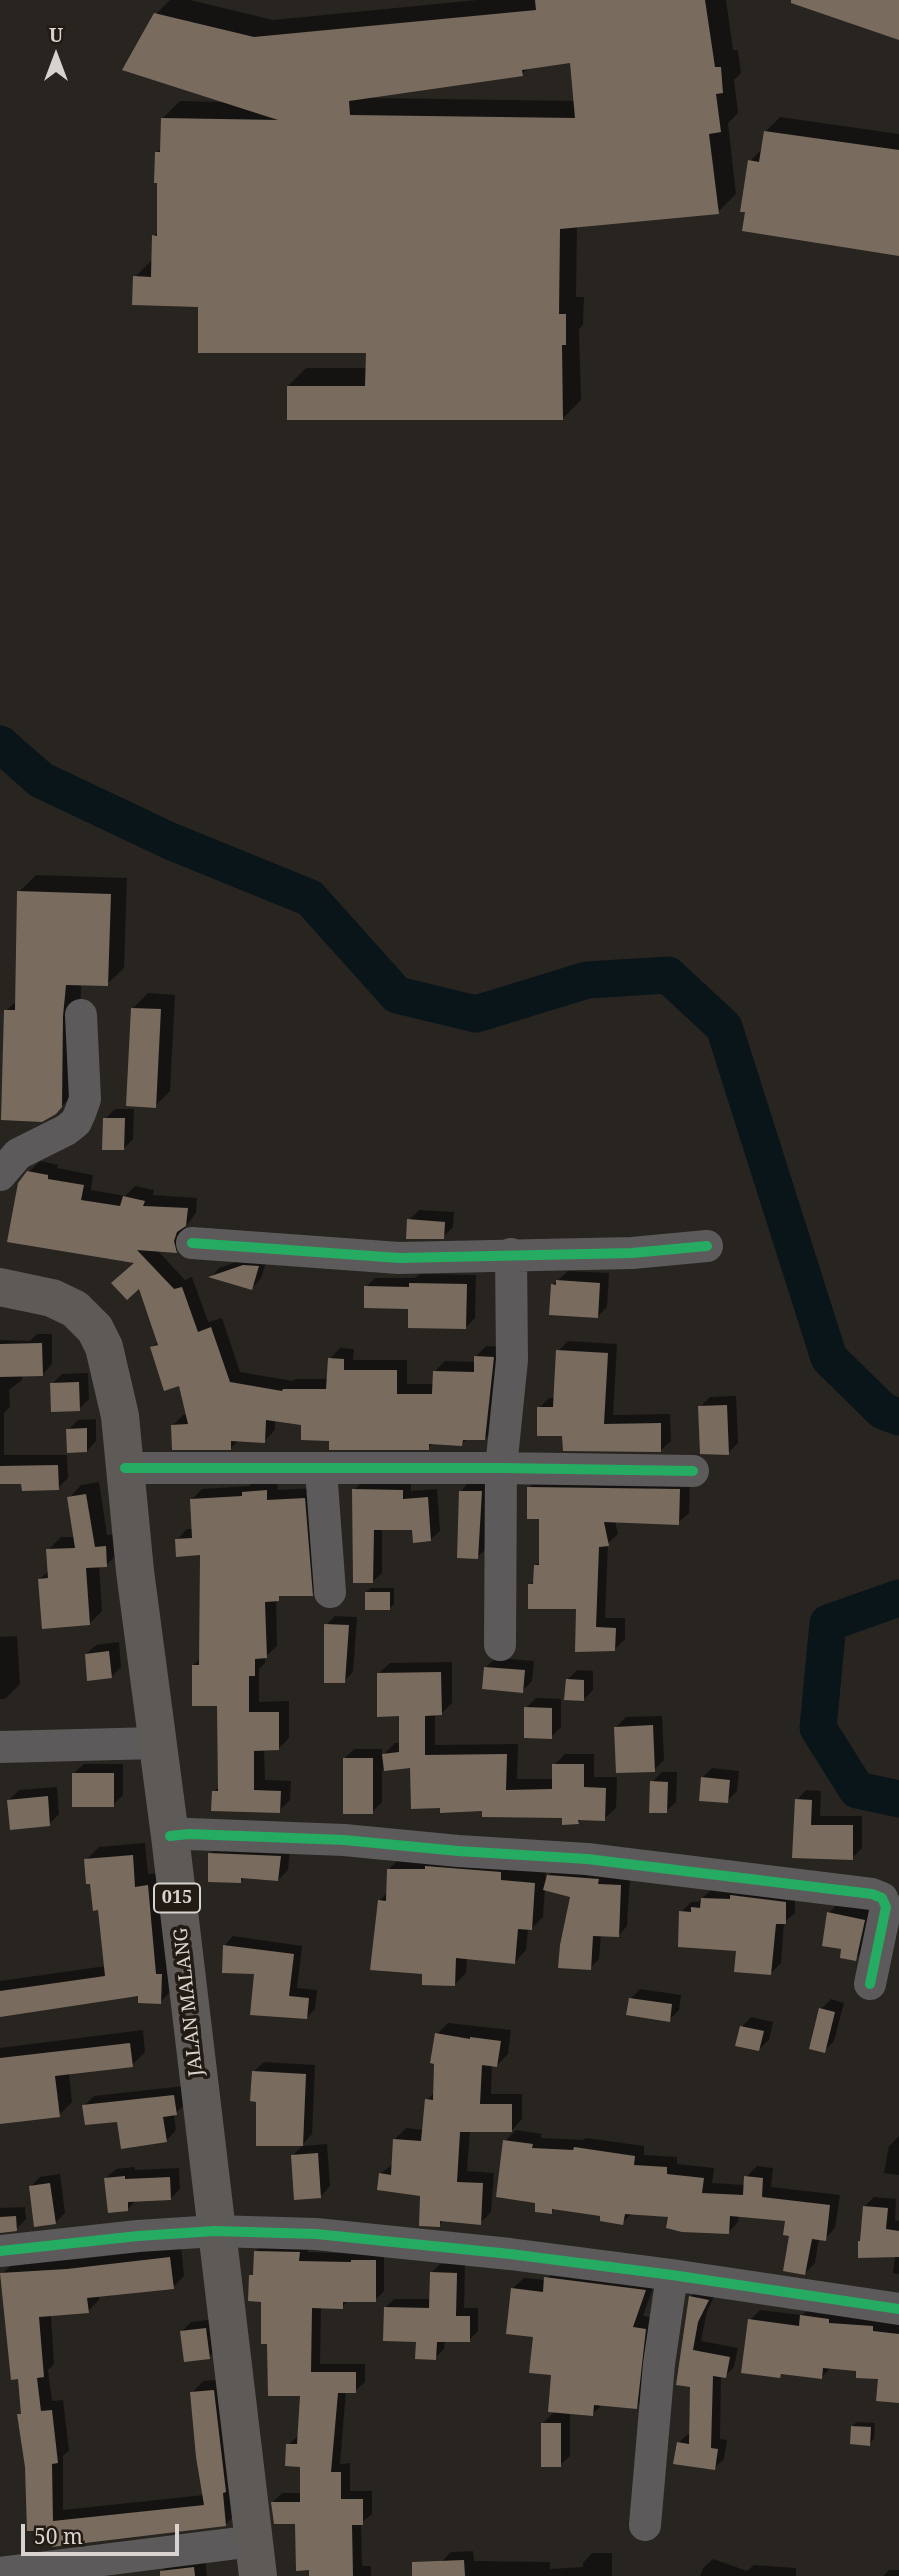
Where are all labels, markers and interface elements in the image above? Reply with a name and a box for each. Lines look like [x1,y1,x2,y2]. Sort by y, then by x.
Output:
north arrow [21,21,91,91]
text: U [49,22,63,48]
road number: 015 [154,1884,200,1912]
street label: JALAN MALANG [170,1927,208,2077]
scale bar [24,2510,182,2554]
text: 50 m [34,2522,83,2550]

